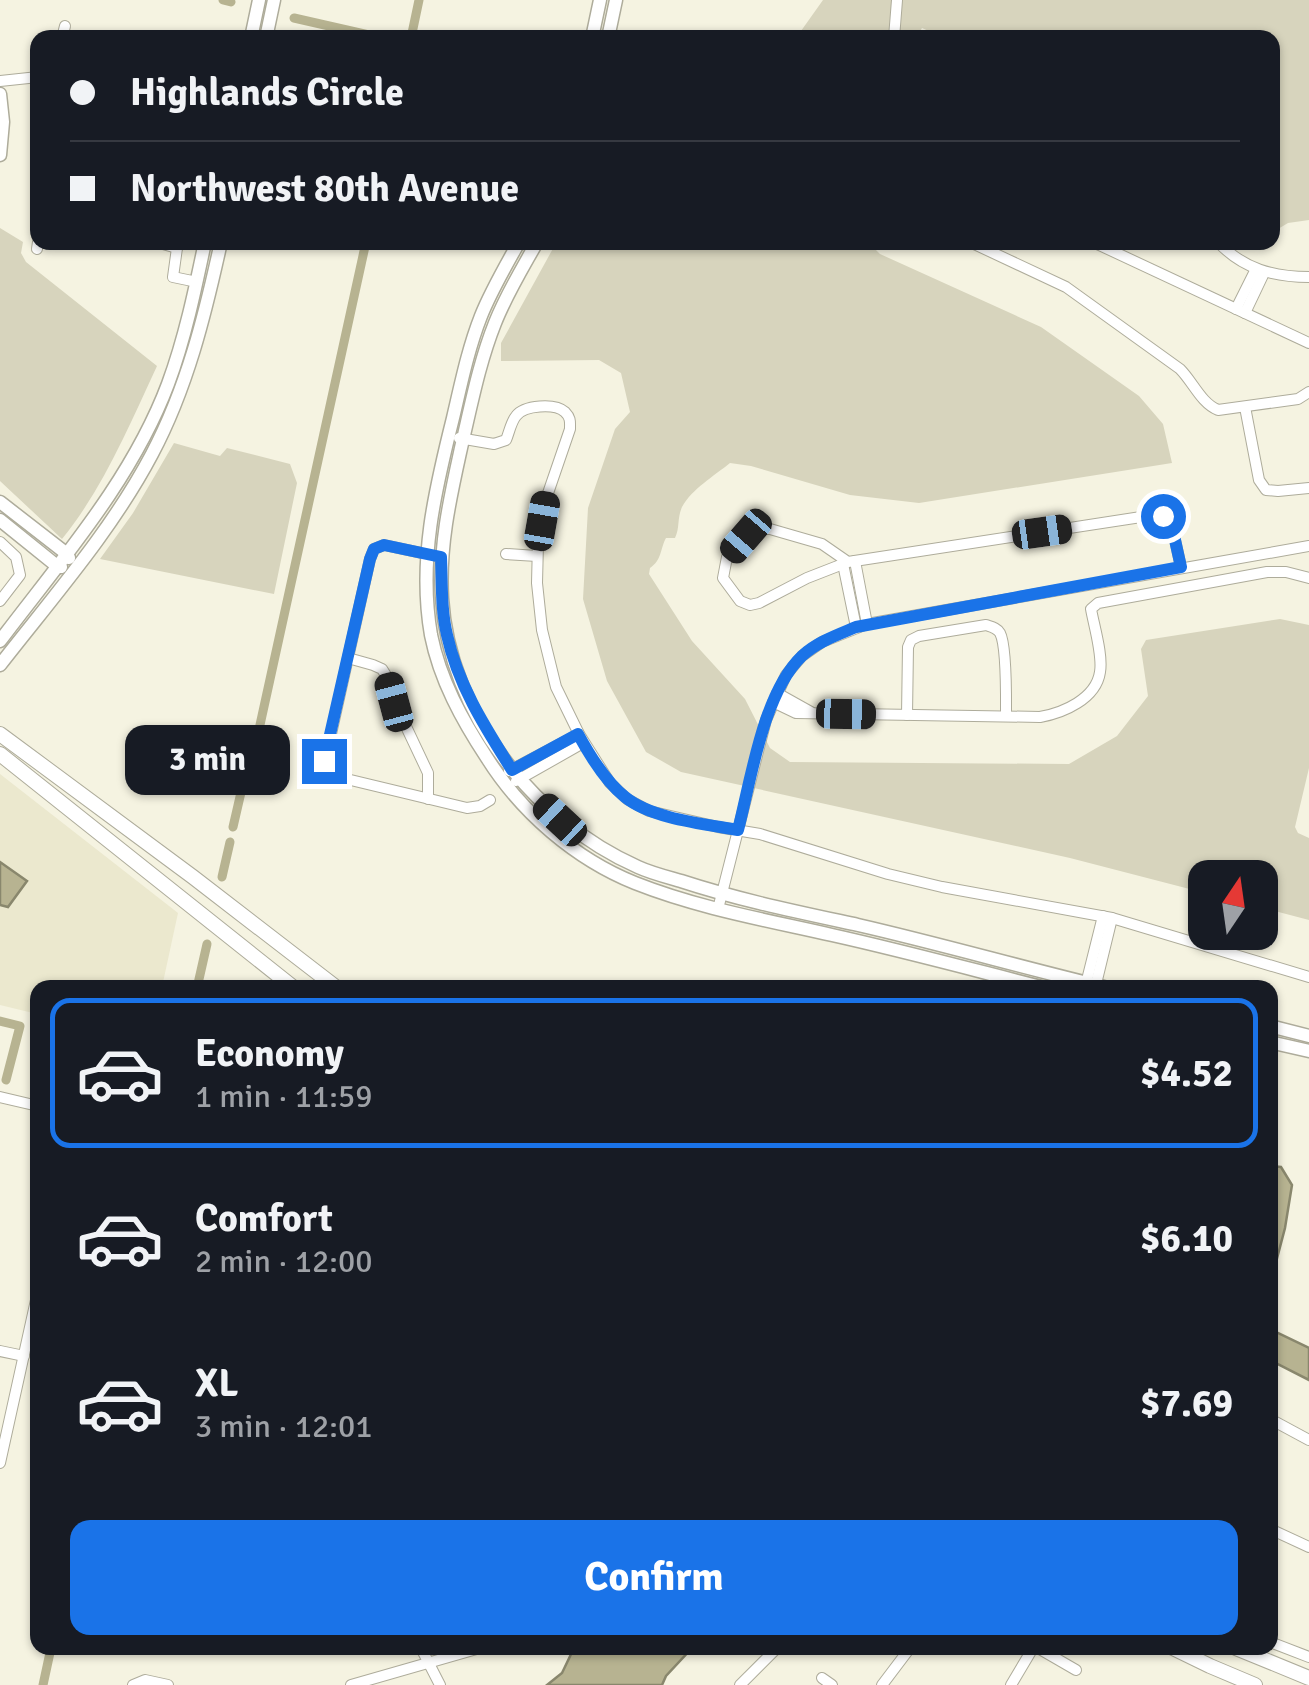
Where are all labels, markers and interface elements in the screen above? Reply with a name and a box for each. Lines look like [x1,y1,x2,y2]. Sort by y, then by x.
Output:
text: Highlands Circle [130,69,404,116]
text: Northwest 80th Avenue [130,165,519,212]
car [522,489,562,553]
route start [1141,494,1186,539]
car [715,504,777,568]
car [1010,513,1074,551]
car [372,669,416,735]
car [816,698,876,730]
callout: 3 min [124,726,289,796]
route end [302,739,347,784]
text: 3 min [169,740,246,779]
car [528,789,592,851]
north arrow [1188,860,1278,950]
map controls [1188,860,1278,950]
icon: car [75,1028,165,1118]
text: Economy [195,1030,344,1077]
text: $4.52 [1140,1050,1233,1097]
text: 1 min · 11:59 [195,1077,373,1116]
icon: car [75,1193,165,1283]
text: Comfort [195,1195,333,1242]
text: $6.10 [1140,1215,1233,1262]
text: 2 min · 12:00 [195,1242,373,1281]
icon: car [75,1358,165,1448]
text: XL [195,1360,238,1407]
text: $7.69 [1140,1380,1233,1427]
text: 3 min · 12:01 [195,1407,373,1446]
button: Confirm [70,1520,1238,1635]

